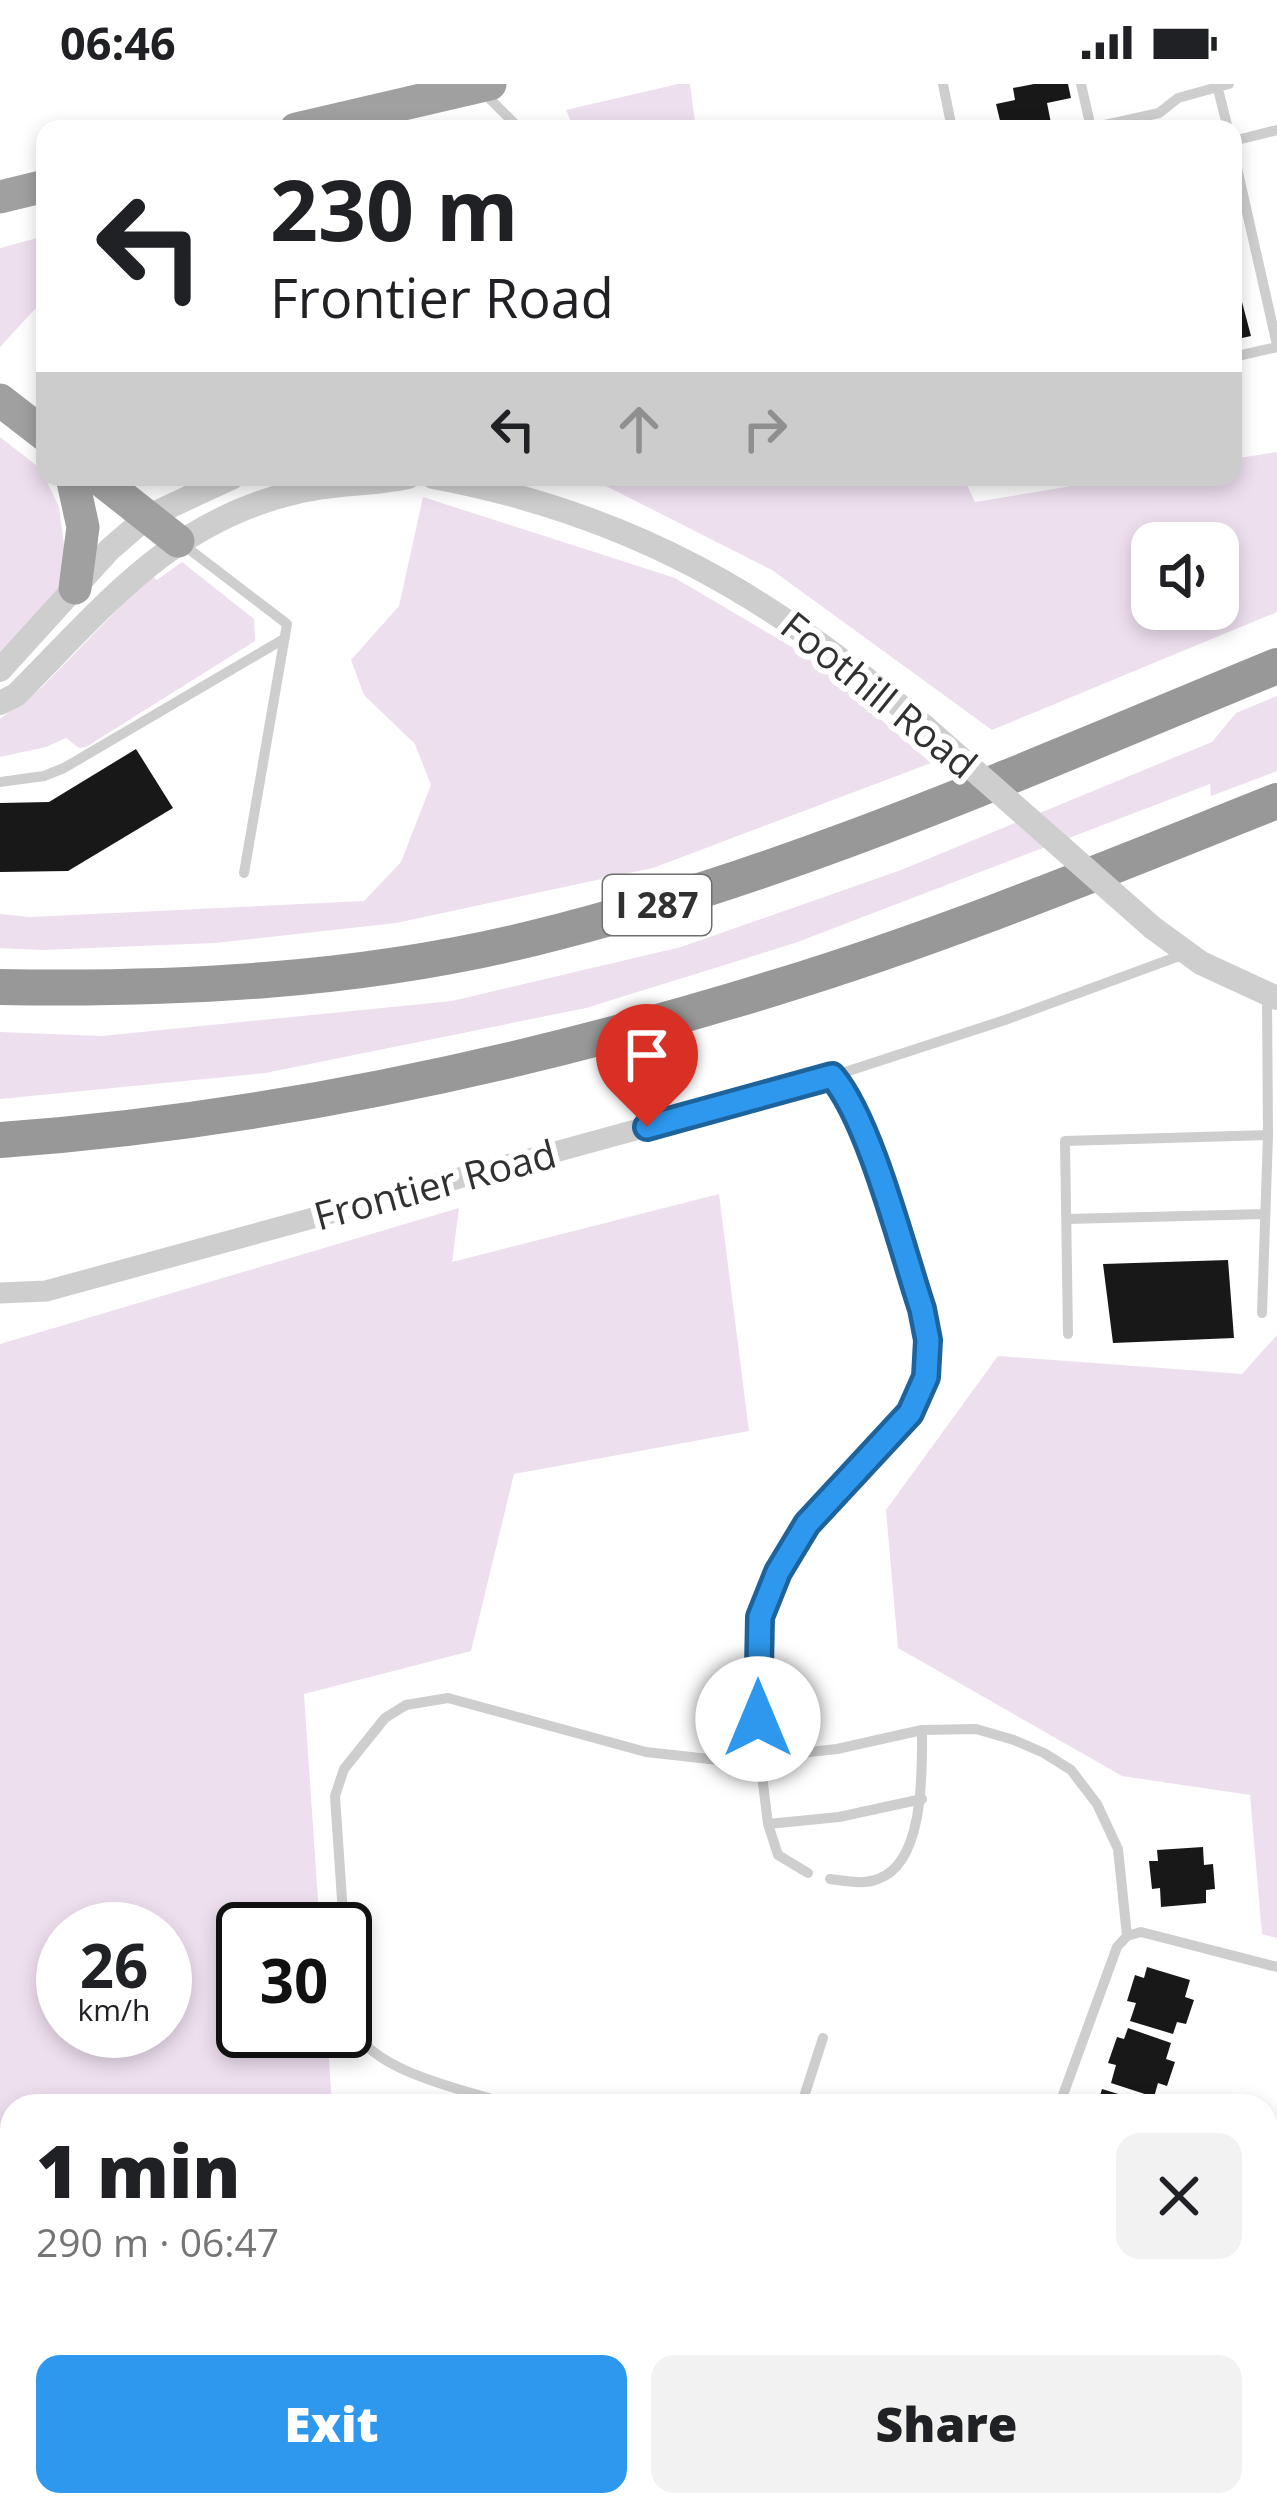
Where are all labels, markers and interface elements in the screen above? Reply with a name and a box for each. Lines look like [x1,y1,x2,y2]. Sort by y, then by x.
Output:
text: 06:46 [60,12,176,73]
text: 230 m [270,151,518,266]
icon: left [72,168,228,324]
text: Frontier Road [270,260,614,334]
icon: left [480,396,546,462]
icon: ahead [606,396,672,462]
icon: right [732,396,798,462]
map controls [1131,522,1239,630]
button: sound [1131,522,1239,630]
street label: Foothill Road [771,598,989,789]
road number: I 287 [603,875,711,935]
pin [596,1004,698,1127]
icon: arrive [614,1022,680,1088]
street label: Frontier Road [308,1126,561,1241]
position arrow [695,1656,821,1782]
speed limit sign: 30 [216,1902,372,2058]
text: 26 [80,1924,148,2006]
text: km/h [78,1989,150,2030]
text: 1 min [36,2121,241,2219]
button: close [1116,2133,1242,2259]
text: 290 m · 06:47 [36,2215,279,2268]
button: Exit [36,2355,627,2493]
button: Share [651,2355,1242,2493]

